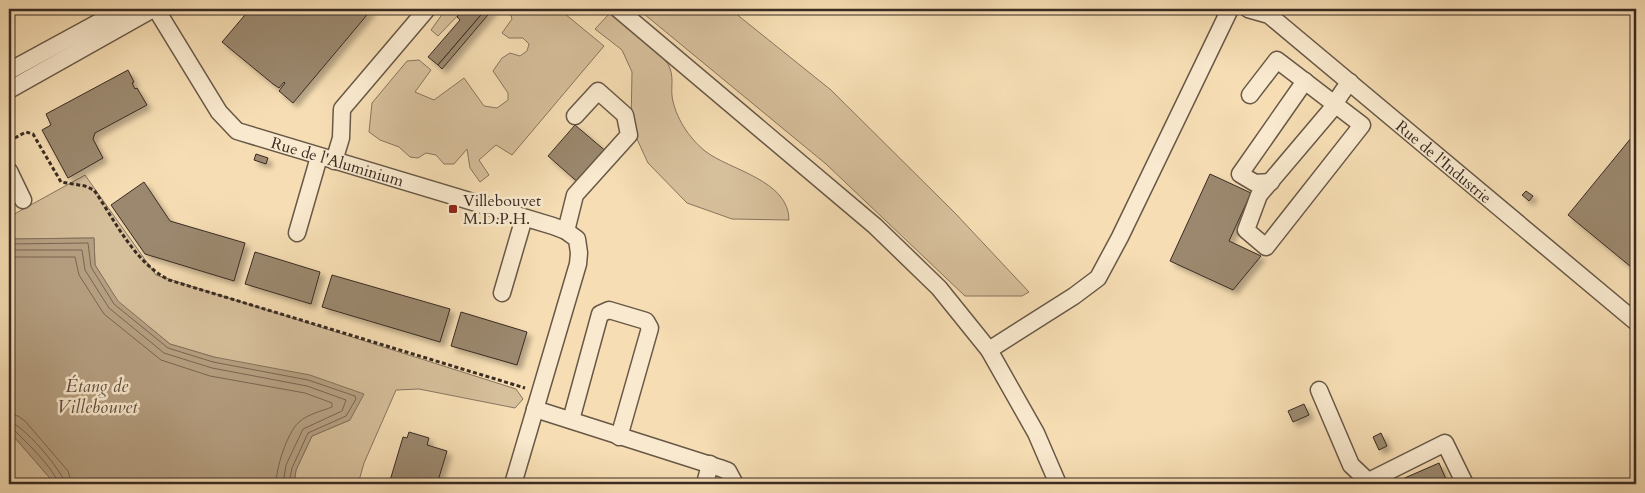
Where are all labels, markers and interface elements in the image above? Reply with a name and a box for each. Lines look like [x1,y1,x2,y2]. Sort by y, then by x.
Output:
street label: Rue de l'Industrie [1391,116,1496,209]
street label: Rue de l'Aluminium [268,132,407,193]
place label: Villebouvet M.D.P.H. [463,190,541,230]
marker: Villebouvet M.D.P.H. [447,203,459,215]
water label: Étang de Villebouvet [57,374,138,420]

